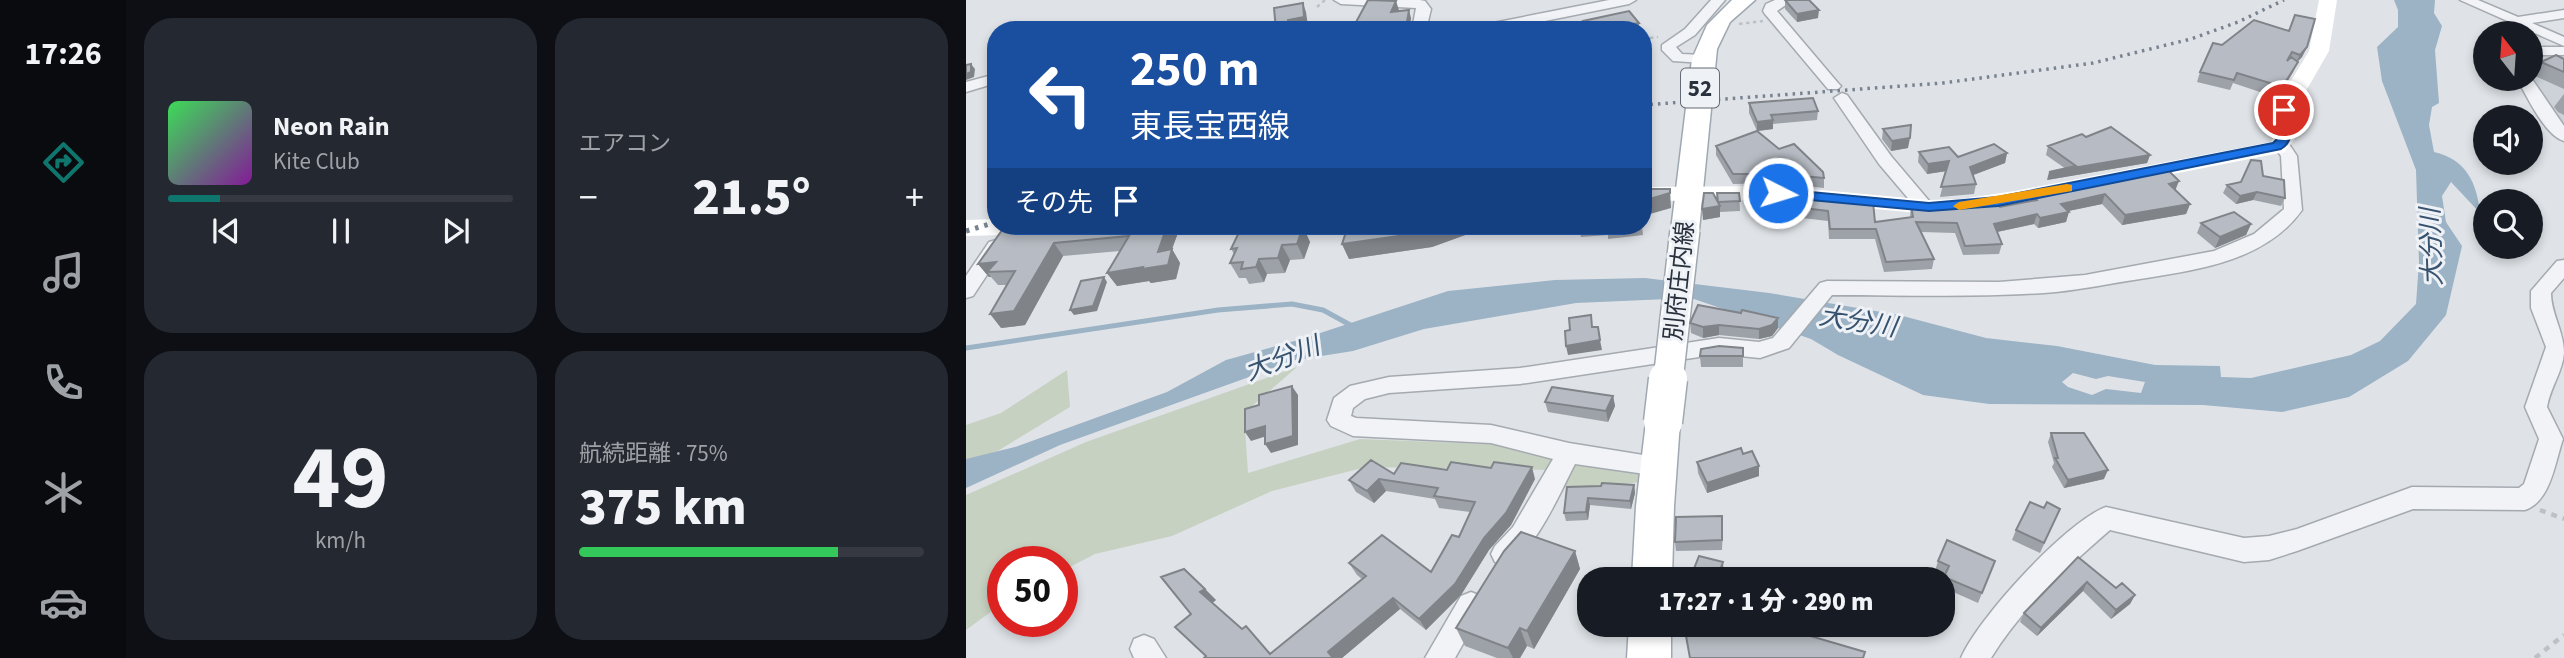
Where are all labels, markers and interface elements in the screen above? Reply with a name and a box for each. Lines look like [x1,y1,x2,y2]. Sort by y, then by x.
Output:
north arrow [2473,21,2543,91]
map controls [2473,21,2543,259]
text: 17:26 [24,31,102,77]
text: 250 m [1130,35,1259,105]
icon: left [1015,49,1106,140]
road number: 52 [1681,68,1719,108]
pin [2254,80,2314,140]
icon: arrive [2265,91,2303,129]
text: 東長宝西線 [1130,104,1290,150]
button: sound [2473,105,2543,175]
text: Neon Rain [273,108,390,145]
text: エアコン [579,127,671,160]
icon: directions [39,138,88,187]
text: Kite Club [273,145,360,178]
position arrow [1741,156,1815,230]
text: 21.5° [692,161,811,235]
text: − [579,171,598,225]
text: + [905,171,924,225]
icon: arrive [1107,182,1145,220]
text: その先 [1015,184,1093,221]
button: search [2473,189,2543,259]
water label: 大分川 [2412,204,2451,287]
icon: previous [207,212,245,250]
icon: pause [322,212,360,250]
icon: next [437,212,475,250]
street label: 別府庄内線 [1656,220,1703,343]
icon: music [39,248,88,297]
water label: 大分川 [1817,297,1902,346]
water label: 大分川 [1239,326,1328,390]
icon: phone [39,358,88,407]
text: 49 [292,414,389,543]
text: 航続距離 · 75% [579,437,728,470]
icon: climate [39,468,88,517]
text: 375 km [579,471,747,545]
text: km/h [315,524,366,557]
speed limit sign: 50 [987,546,1078,637]
icon: car [39,578,88,627]
text: 17:27 · 1 分 · 290 m [1659,583,1873,620]

